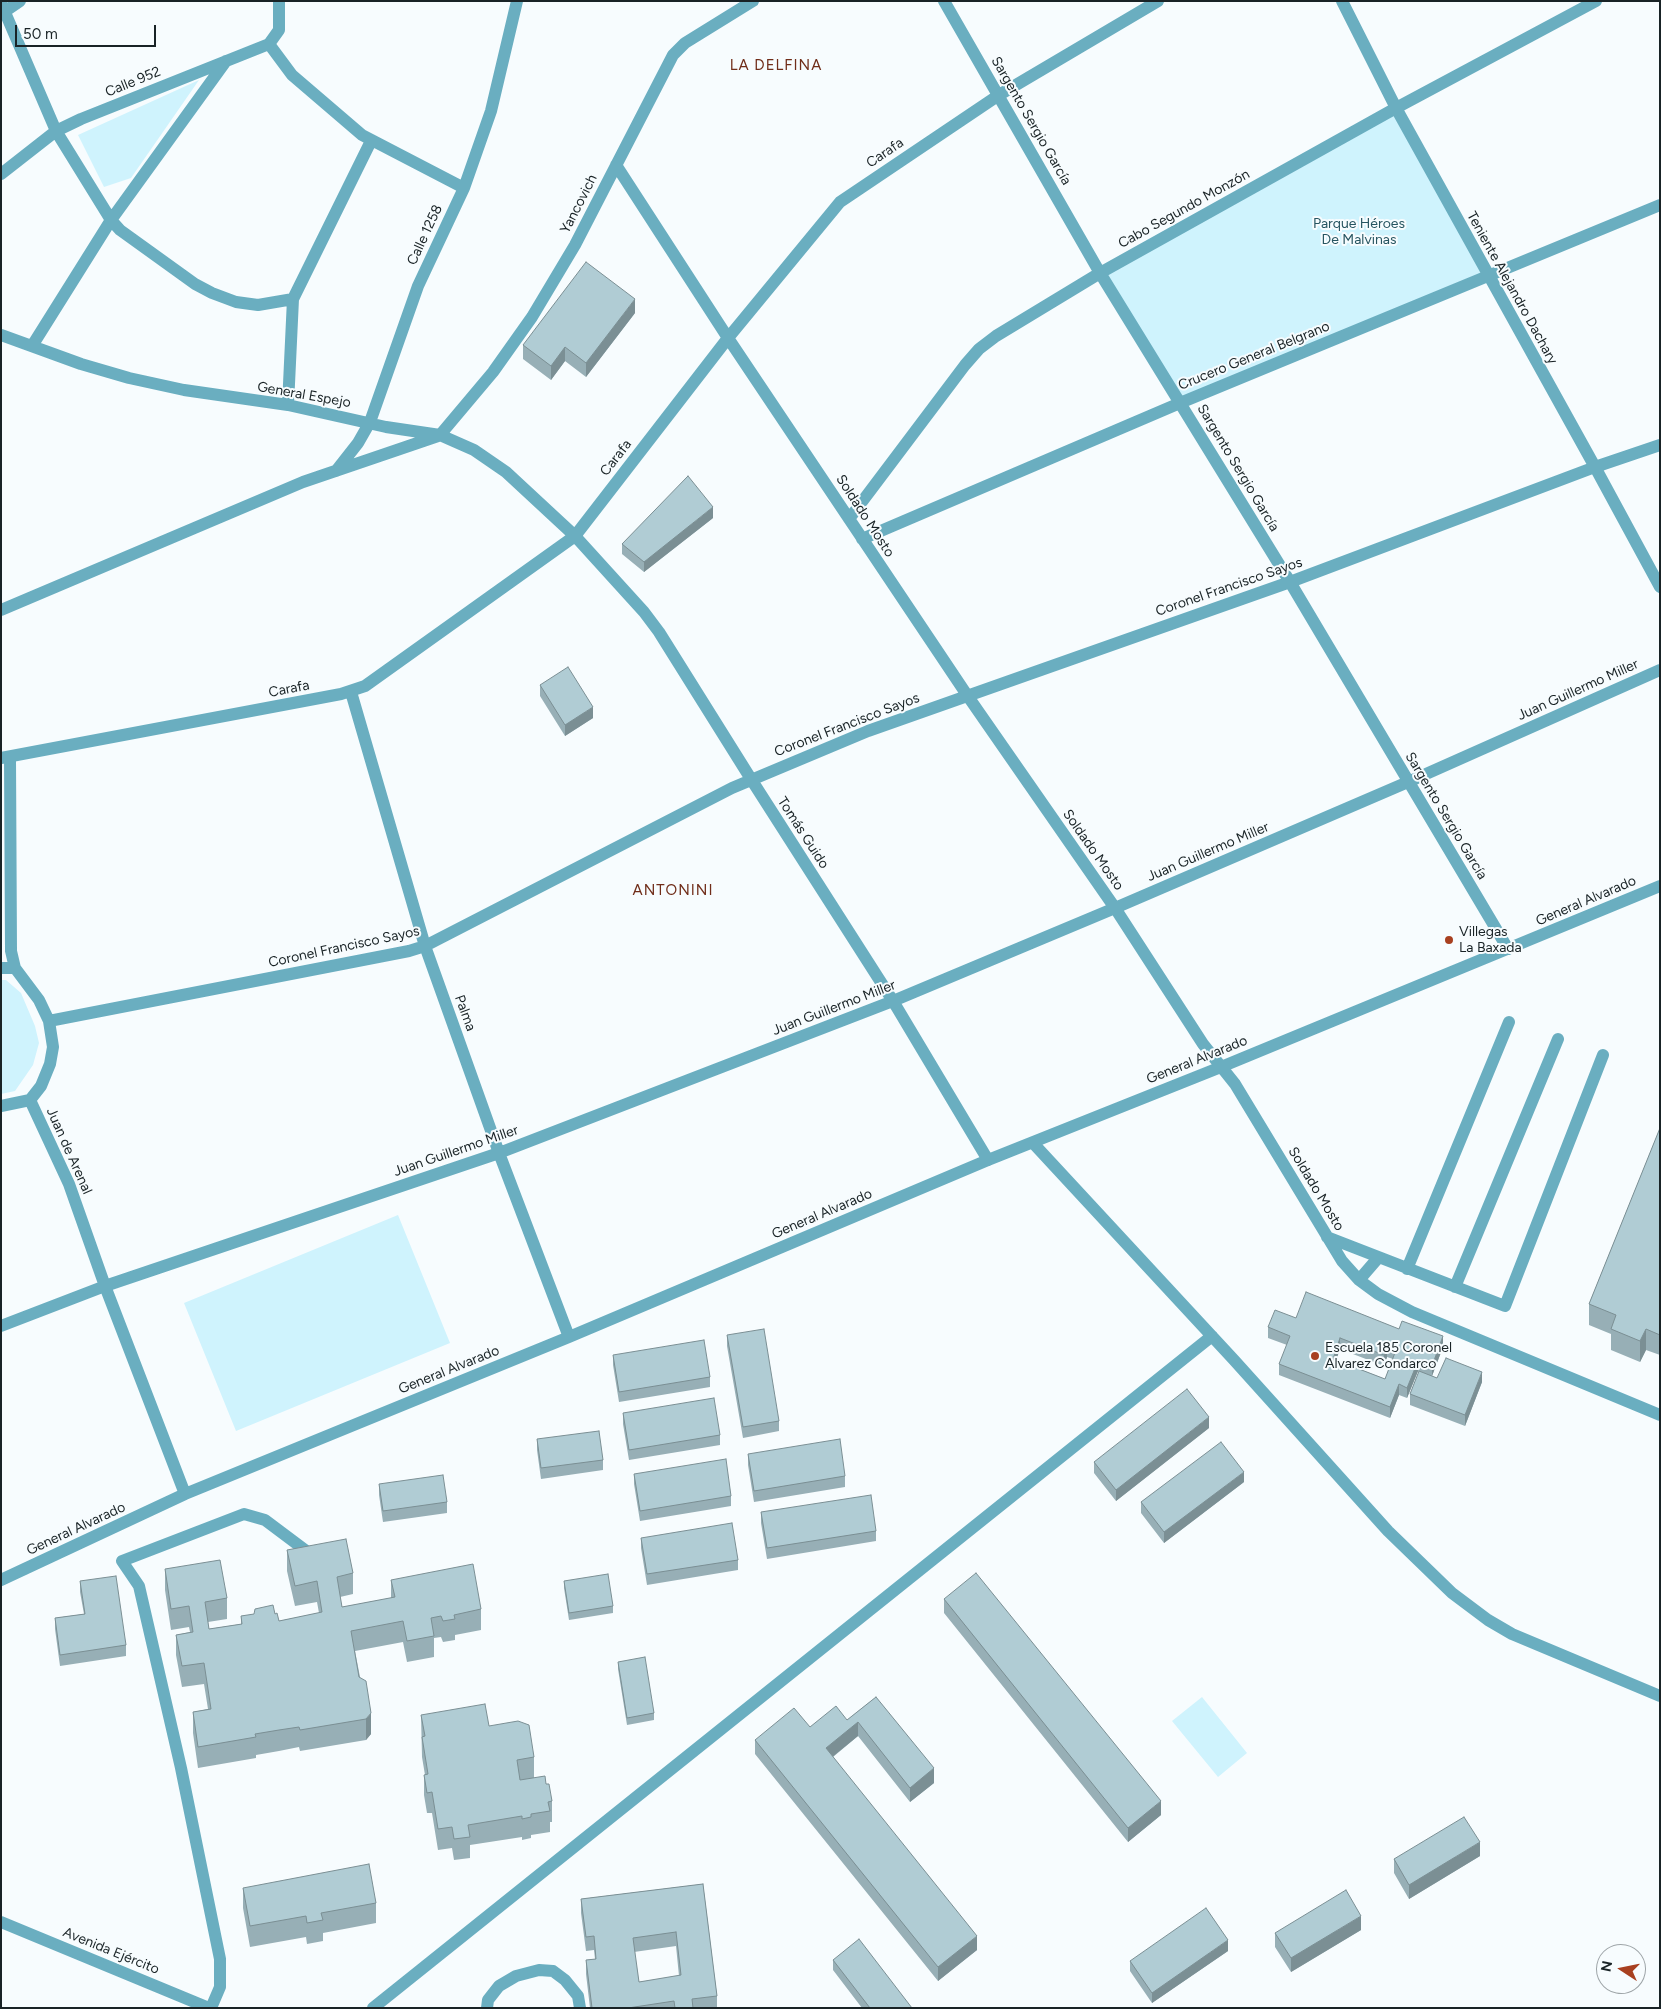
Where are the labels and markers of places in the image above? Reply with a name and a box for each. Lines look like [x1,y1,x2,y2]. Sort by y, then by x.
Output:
place label: Villegas La Baxada [1459,924,1522,956]
marker: Villegas La Baxada [1443,934,1455,946]
place label: Escuela 185 Coronel Alvarez Condarco [1325,1340,1452,1372]
marker: Escuela 185 Coronel Alvarez Condarco [1309,1350,1321,1362]

